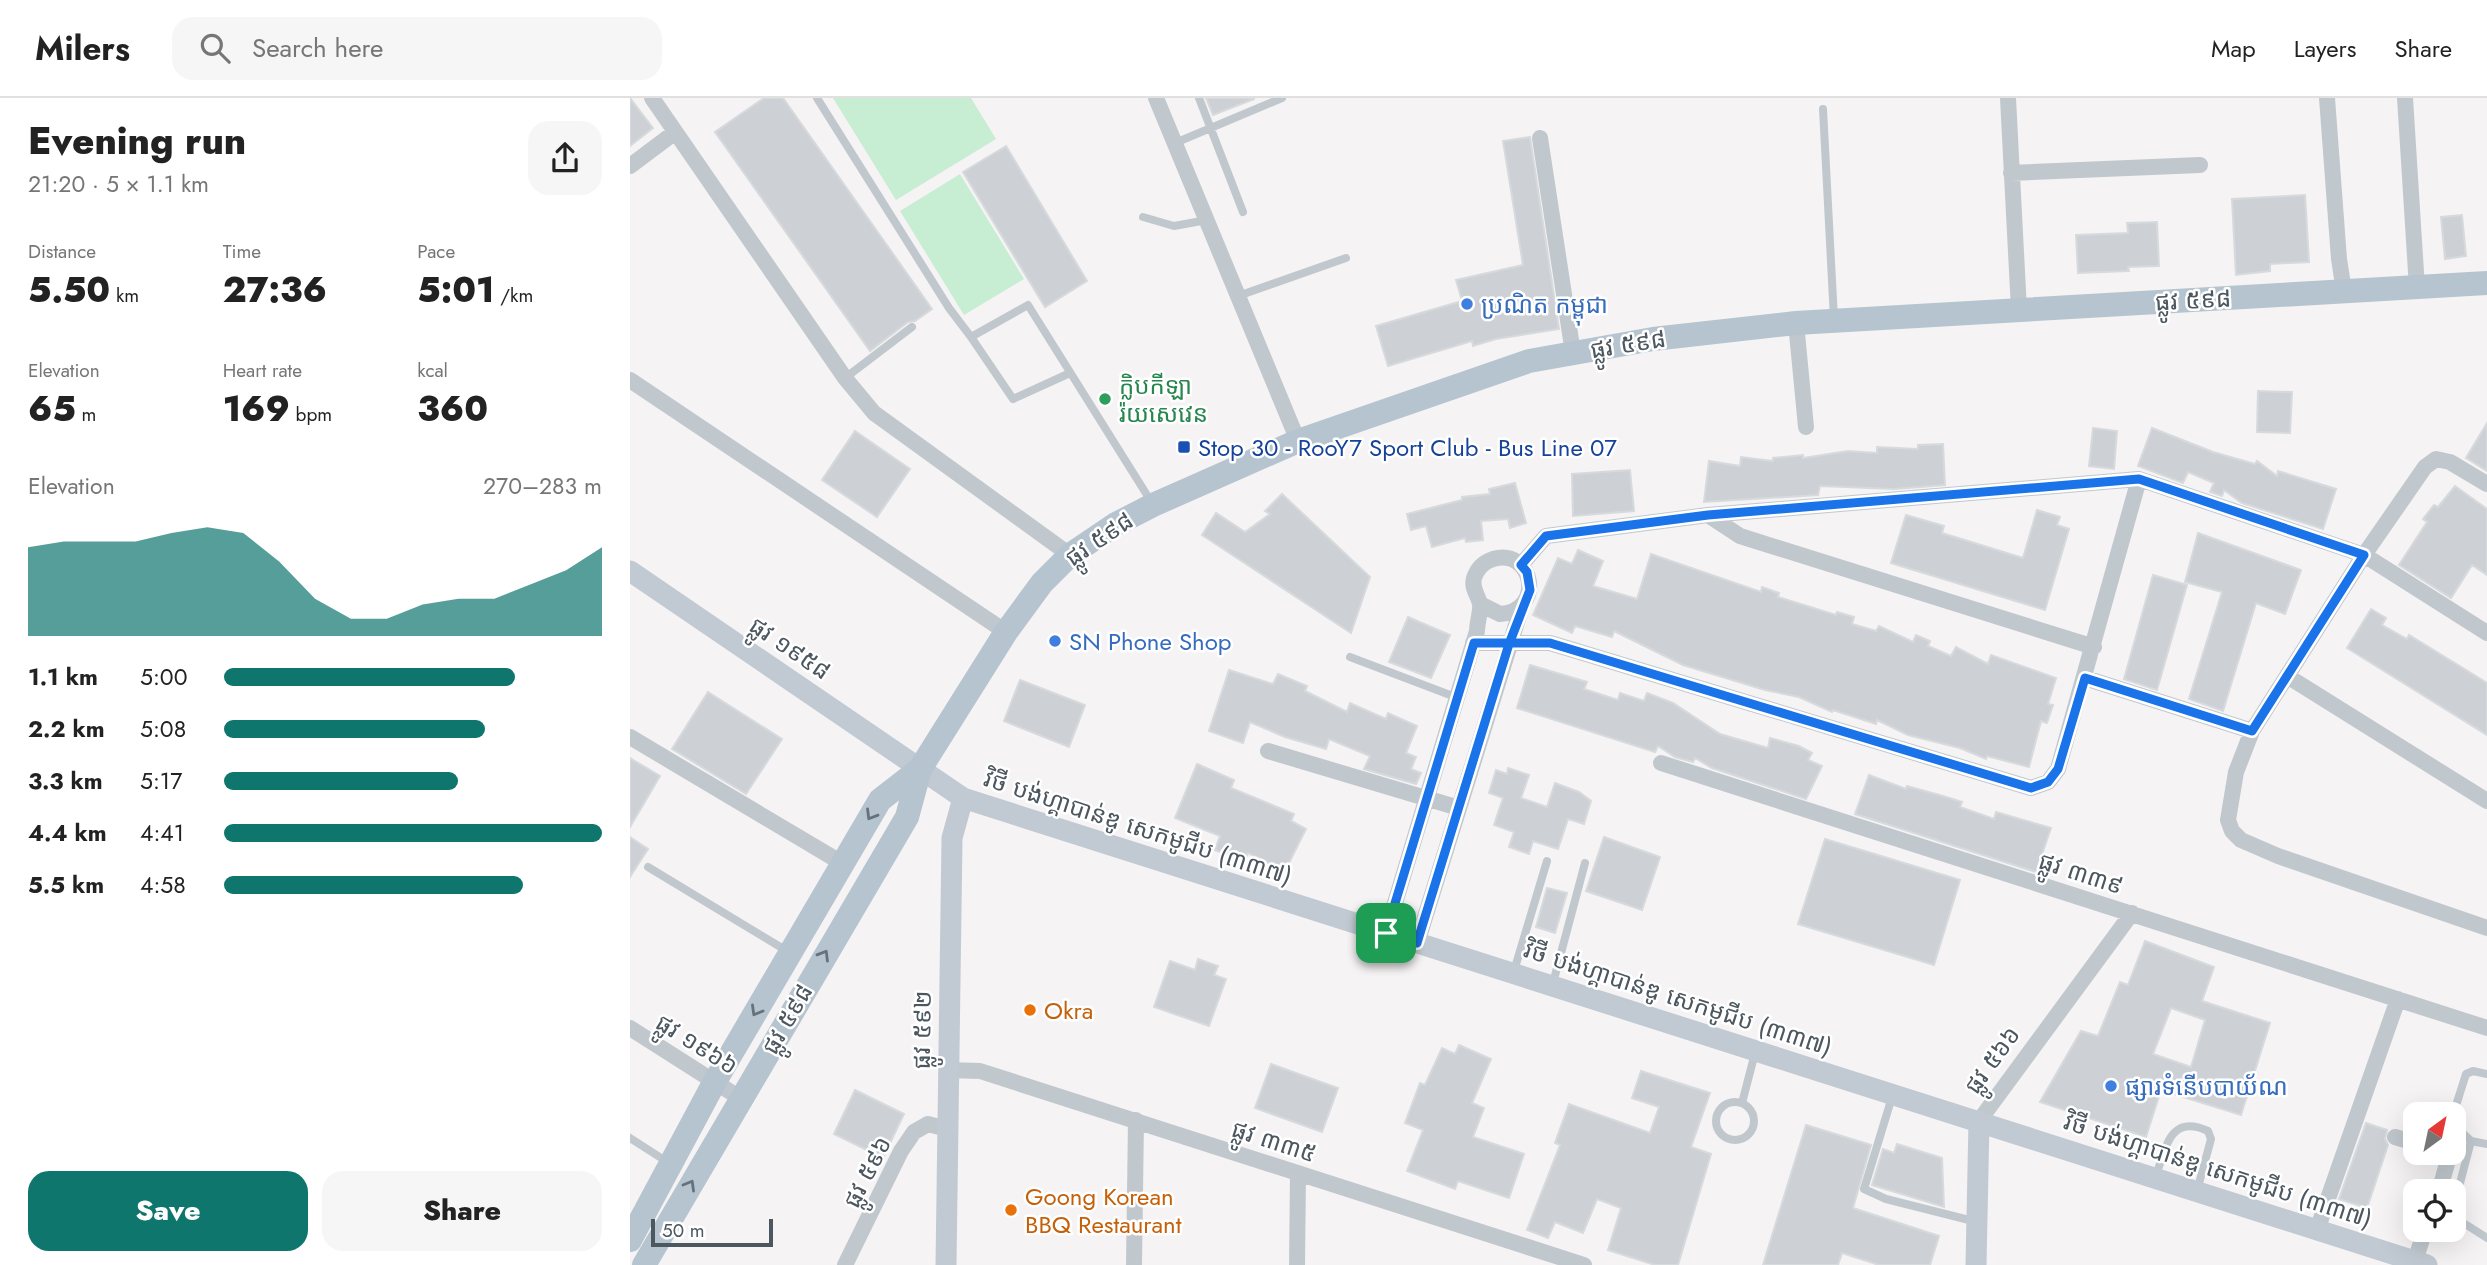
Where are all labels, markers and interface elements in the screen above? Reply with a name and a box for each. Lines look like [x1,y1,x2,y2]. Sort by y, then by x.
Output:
search box [172,17,662,80]
text: Milers [35,25,130,72]
icon: search [196,29,234,67]
text: Search here [252,29,383,67]
text: Map [2211,31,2256,66]
text: Layers [2294,31,2356,66]
text: Share [2394,31,2452,66]
text: Evening run [28,113,246,168]
button: share [528,121,602,195]
text: 21:20 · 5 × 1.1 km [28,167,209,201]
text: Distance [28,238,96,265]
text: Time [223,238,261,265]
text: Pace [417,238,455,265]
text: 5.50 [28,265,110,315]
text: 27:36 [223,265,327,315]
text: 5:01 [417,265,495,315]
street label: ផ្លូវ ៥៩៨ [2154,281,2232,325]
text: km [110,282,139,309]
text: /km [495,282,533,309]
place label: ប្រណិត កម្ពុជា [1481,287,1608,326]
marker: ប្រណិត កម្ពុជា [1459,296,1475,312]
street label: ផ្លូវ ៥៩៨ [1588,321,1669,372]
text: Elevation [28,357,100,384]
text: Heart rate [223,357,302,384]
text: kcal [417,357,448,384]
place label: ក្លិបកីឡា រ៉យសេវេន [1119,368,1208,431]
text: 65 [28,384,76,434]
text: 169 [223,384,290,434]
text: 360 [417,384,488,434]
marker: ក្លិបកីឡា រ៉យសេវេន [1097,391,1113,407]
text: m [76,401,96,428]
text: bpm [290,401,332,428]
place label: Stop 30 - RooY7 Sport Club - Bus Line 07 [1198,430,1617,465]
marker: Stop 30 - RooY7 Sport Club - Bus Line 07 [1176,439,1192,455]
text: Elevation [28,469,115,503]
text: 270–283 m [483,469,602,503]
street label: ផ្លូវ ៥៩៨ [1058,503,1143,579]
street label: ផ្លូវ ១៩៥៨ [740,608,838,692]
place label: SN Phone Shop [1069,624,1232,659]
marker: SN Phone Shop [1047,633,1063,649]
text: 1.1 km [28,660,98,694]
text: 5:00 [140,660,187,694]
text: 2.2 km [28,712,105,746]
text: 5:08 [140,712,186,746]
street label: វិថី បង់ហ្គាបាន់ឌូ សេកមូជីប (៣៣៧) [979,760,1297,893]
text: 3.3 km [28,764,103,798]
text: 5:17 [140,764,182,798]
one-way arrow [867,808,880,821]
text: 4.4 km [28,816,107,850]
text: 4:41 [140,816,184,850]
street label: ផ្លូវ ៣៣៩ [2033,843,2128,908]
text: 5.5 km [28,868,104,902]
text: 4:58 [140,868,186,902]
pin [1356,903,1416,963]
icon: arrive [1367,914,1405,952]
street label: វិថី បង់ហ្គាបាន់ឌូ សេកមូជីប (៣៣៧) [1519,931,1837,1064]
one-way arrow [816,949,829,962]
street label: ផ្លូវ ៥៩៨ [753,977,826,1063]
street label: ផ្លូវ ៥៩២ [904,990,945,1070]
place label: Okra [1044,993,1093,1028]
marker: Okra [1022,1002,1038,1018]
one-way arrow [751,1004,764,1017]
street label: ផ្លូវ ១៩៦៦ [646,1005,745,1087]
street label: ផ្លូវ ៥៦៦ [1956,1019,2033,1104]
place label: ផ្សារទំនើបបាយ័ណ [2125,1069,2288,1104]
marker: ផ្សារទំនើបបាយ័ណ [2103,1078,2119,1094]
north arrow [2403,1102,2466,1166]
map controls [2403,1102,2466,1242]
street label: វិថី បង់ហ្គាបាន់ឌូ សេកមូជីប (៣៣៧) [2059,1103,2377,1236]
street label: ផ្លូវ ៣៣៥ [1226,1111,1321,1176]
street label: ផ្លូវ ៥៩៦ [834,1130,904,1216]
button: Save [28,1171,308,1251]
button: Share [322,1171,602,1251]
one-way arrow [682,1179,695,1192]
place label: Goong Korean BBQ Restaurant [1025,1179,1182,1242]
button: locate [2403,1179,2466,1242]
marker: Goong Korean BBQ Restaurant [1003,1202,1019,1218]
scale bar [651,1216,774,1248]
text: 50 m [662,1217,705,1244]

